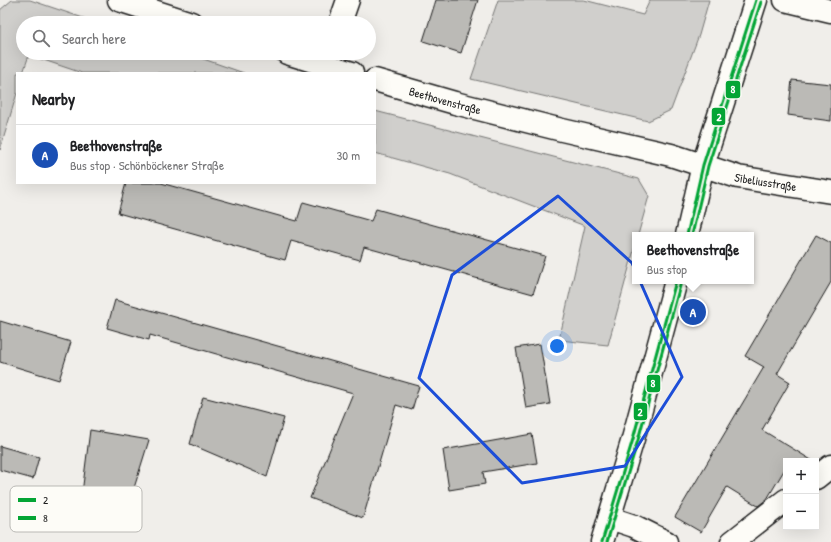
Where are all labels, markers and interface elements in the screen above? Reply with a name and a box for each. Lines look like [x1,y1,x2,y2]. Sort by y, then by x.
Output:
search box [16,16,376,60]
icon: search [30,27,52,49]
text: Search here [62,28,126,49]
line badge: 8 [725,80,741,99]
street label: Beethovenstraße [407,82,483,118]
text: 8 [731,82,736,96]
text: Nearby [32,87,75,110]
line badge: 2 [711,107,726,126]
text: 2 [716,110,722,124]
text: Beethovenstraße [70,135,162,156]
text: A [42,146,48,164]
text: 30 m [337,146,360,164]
text: Bus stop · Schönböckener Straße [70,156,224,174]
street label: Sibeliusstraße [732,168,798,195]
popup [632,232,754,284]
text: Beethovenstraße [647,239,739,260]
text: Bus stop [647,260,687,278]
pin: A [680,297,706,327]
your location [547,336,567,356]
line badge: 8 [646,374,661,393]
text: 8 [651,376,656,390]
line badge: 2 [633,402,648,421]
text: 2 [637,405,643,419]
map controls [783,458,819,530]
button: + [783,458,819,494]
legend [10,486,142,532]
text: 2 [43,493,48,507]
button: − [783,494,819,530]
text: 8 [43,511,48,525]

